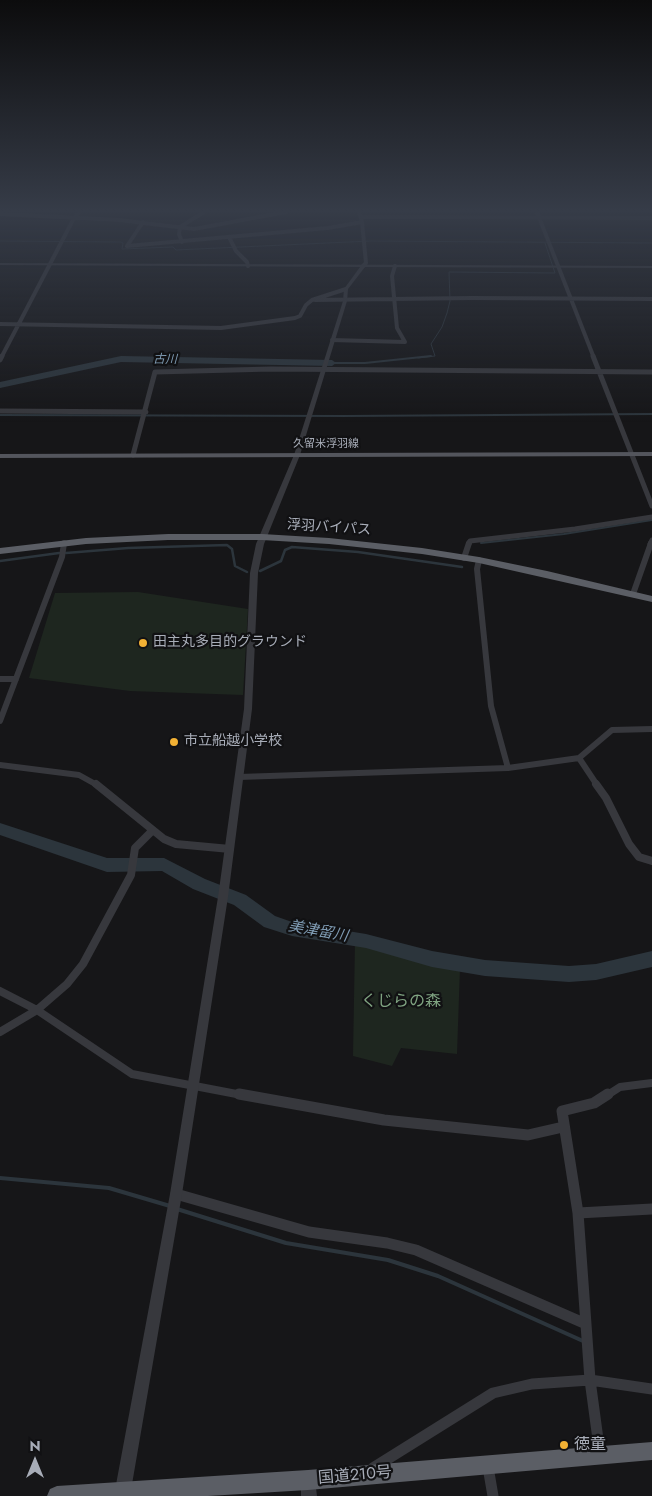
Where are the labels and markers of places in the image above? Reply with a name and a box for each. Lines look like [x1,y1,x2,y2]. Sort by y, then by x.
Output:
place label: 田主丸多目的グラウンド [153,635,307,651]
marker: 田主丸多目的グラウンド [137,637,149,649]
place label: 市立船越小学校 [184,734,282,750]
marker: 市立船越小学校 [168,736,180,748]
place label: 徳童 [574,1435,606,1455]
marker: 徳童 [558,1439,570,1451]

